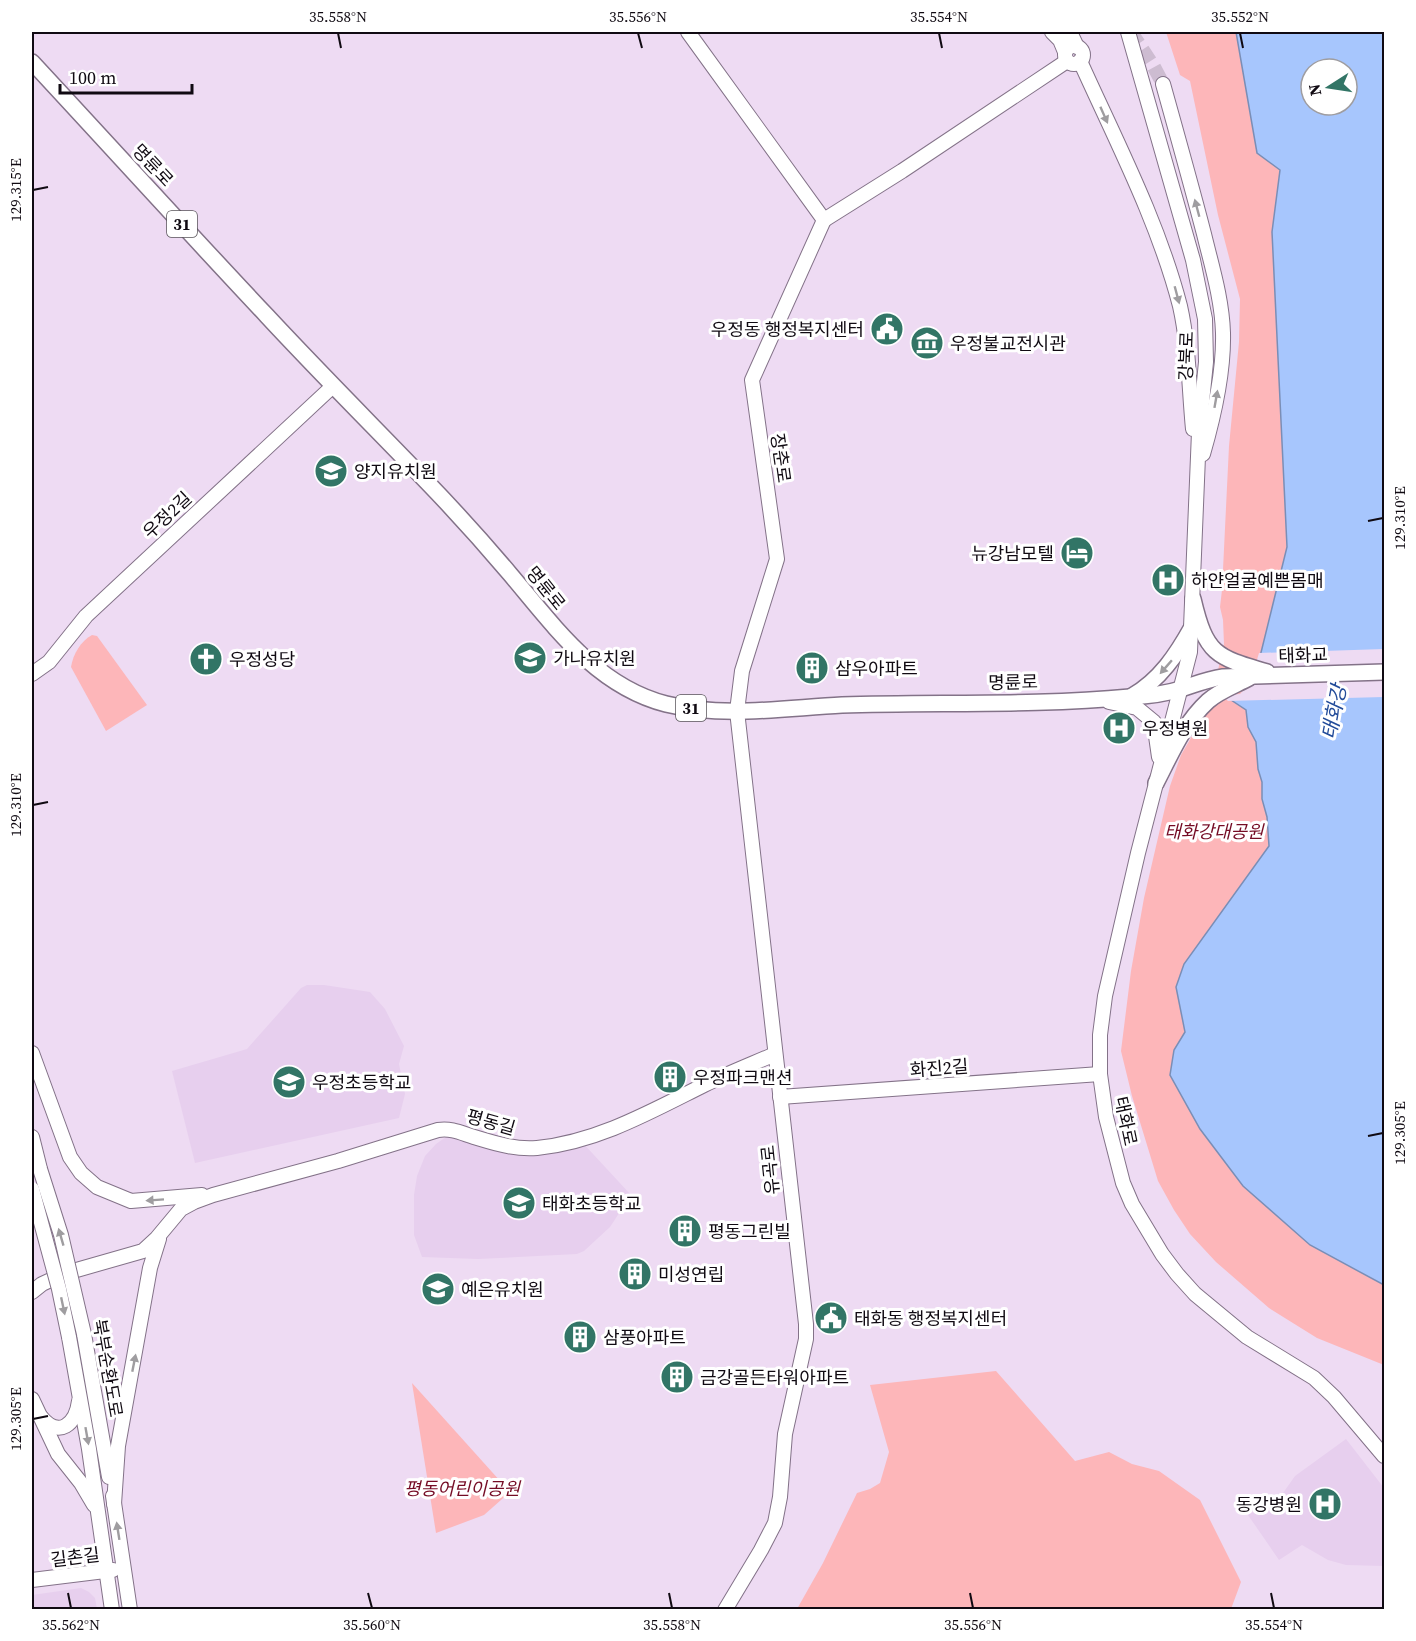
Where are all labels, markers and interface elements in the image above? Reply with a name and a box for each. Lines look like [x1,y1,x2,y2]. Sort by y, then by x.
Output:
text: 35.558°N [309,6,367,27]
text: 35.556°N [609,6,667,27]
text: 35.554°N [910,6,968,27]
text: 35.552°N [1211,6,1269,27]
scale bar [60,57,192,95]
north arrow [1299,57,1359,117]
text: 100 m [69,65,116,90]
text: N [1302,82,1326,98]
one-way arrow [1099,106,1109,124]
street label: 명륜로 [127,138,179,192]
text: 129.315°E [5,158,26,222]
one-way arrow [1192,199,1201,217]
road number: 31 [167,211,197,237]
one-way arrow [1172,286,1182,305]
public building icon: 우정동 행정복지센터 [869,311,905,347]
place label: 우정동 행정복지센터 [711,317,864,342]
museum icon: 우정불교전시관 [909,325,945,361]
place label: 우정불교전시관 [950,331,1066,356]
street label: 강북로 [1173,331,1199,381]
one-way arrow [1211,390,1220,409]
street label: 장춘로 [765,432,797,484]
school or university icon: 양지유치원 [313,453,349,489]
place label: 양지유치원 [354,459,437,484]
street label: 우정2길 [137,486,197,544]
text: 129.310°E [1389,486,1410,550]
hotel icon: 뉴강남모텔 [1059,535,1095,571]
place label: 뉴강남모텔 [971,541,1054,566]
street label: 명륜로 [521,561,571,615]
hospital icon: 하얀얼굴예쁜몸매 [1150,562,1186,598]
place label: 하얀얼굴예쁜몸매 [1191,568,1323,593]
school or university icon: 가나유치원 [512,640,548,676]
church icon: 우정성당 [188,641,224,677]
street label: 태화교 [1278,642,1328,668]
place label: 가나유치원 [553,646,636,671]
place label: 우정성당 [229,647,295,672]
building icon: 삼우아파트 [794,650,830,686]
place label: 삼우아파트 [835,656,918,681]
one-way arrow [1159,659,1172,675]
street label: 명륜로 [988,669,1038,695]
water label: 태화강 [1315,680,1354,742]
road number: 31 [676,695,706,721]
hospital icon: 우정병원 [1101,710,1137,746]
place label: 우정병원 [1142,716,1208,741]
text: 129.310°E [5,773,26,837]
park label: 태화강대공원 [1164,819,1265,844]
street label: 화진2길 [909,1053,969,1083]
building icon: 우정파크맨션 [652,1059,688,1095]
school or university icon: 우정초등학교 [271,1064,307,1100]
place label: 우정파크맨션 [693,1065,792,1090]
place label: 우정초등학교 [312,1070,411,1095]
street label: 태화로 [1109,1094,1143,1148]
text: 129.305°E [1389,1101,1410,1165]
street label: 평동길 [464,1103,518,1141]
street label: 유곡로 [755,1144,785,1196]
school or university icon: 태화초등학교 [501,1185,537,1221]
place label: 태화초등학교 [542,1191,641,1216]
one-way arrow [145,1195,164,1205]
building icon: 평동그린빌 [667,1213,703,1249]
place label: 평동그린빌 [708,1219,791,1244]
one-way arrow [56,1228,65,1246]
building icon: 미성연립 [617,1256,653,1292]
place label: 미성연립 [658,1262,724,1287]
school or university icon: 예은유치원 [420,1271,456,1307]
place label: 예은유치원 [461,1277,544,1302]
one-way arrow [59,1297,68,1316]
public building icon: 태화동 행정복지센터 [813,1300,849,1336]
place label: 태화동 행정복지센터 [854,1306,1007,1331]
street label: 북부순환도로 [87,1317,129,1419]
building icon: 삼풍아파트 [562,1319,598,1355]
place label: 삼풍아파트 [603,1325,686,1350]
one-way arrow [130,1354,139,1373]
building icon: 금강골든타워아파트 [659,1359,695,1395]
place label: 금강골든타워아파트 [700,1365,849,1390]
text: 129.305°E [5,1387,26,1451]
one-way arrow [83,1426,92,1445]
park label: 평동어린이공원 [404,1476,521,1501]
hospital icon: 동강병원 [1307,1486,1343,1522]
place label: 동강병원 [1236,1492,1302,1517]
one-way arrow [113,1521,122,1540]
street label: 길촌길 [49,1542,101,1572]
text: 35.562°N [42,1614,100,1635]
text: 35.560°N [343,1614,401,1635]
text: 35.558°N [643,1614,701,1635]
text: 35.556°N [944,1614,1002,1635]
text: 35.554°N [1245,1614,1303,1635]

